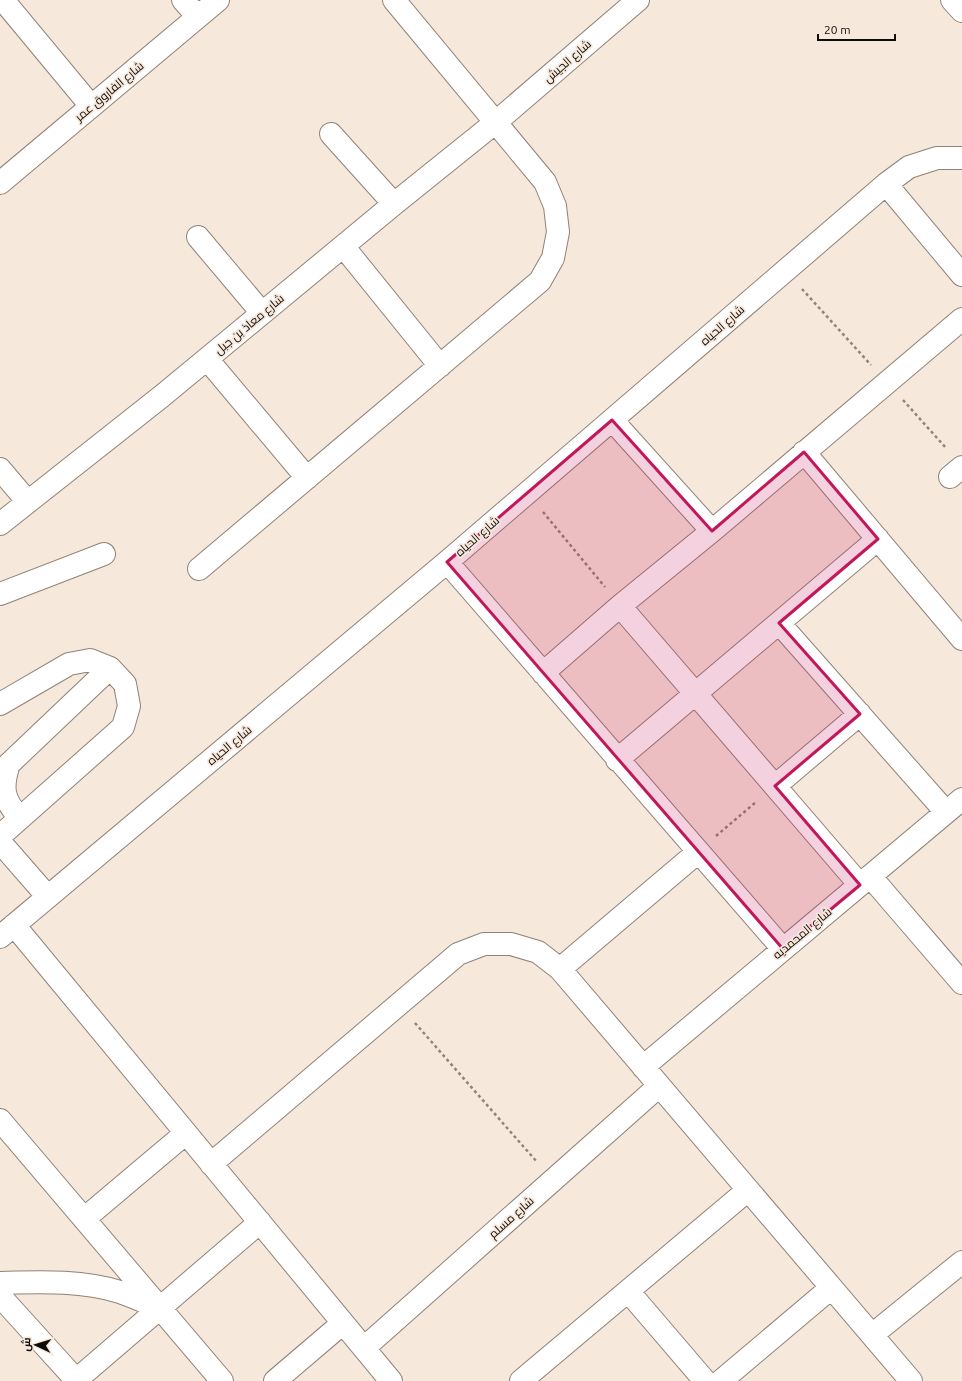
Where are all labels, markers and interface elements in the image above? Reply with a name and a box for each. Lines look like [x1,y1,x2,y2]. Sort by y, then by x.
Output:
scale bar [818,16,895,42]
text: 20 m [824,23,851,36]
street label: شارع الجيش [541,37,595,87]
street label: شارع الفاروق عمر [71,59,147,126]
street label: شارع معاذ بن جبل [212,291,288,358]
street label: شارع الحياه [697,302,748,349]
street label: شارع الحياه [452,513,503,560]
street label: شارع الحياه [204,723,255,769]
street label: شارع المحمديه [770,905,835,963]
street label: شارع مسلم [486,1194,537,1242]
north arrow [16,1325,56,1365]
text: ش [20,1337,33,1352]

